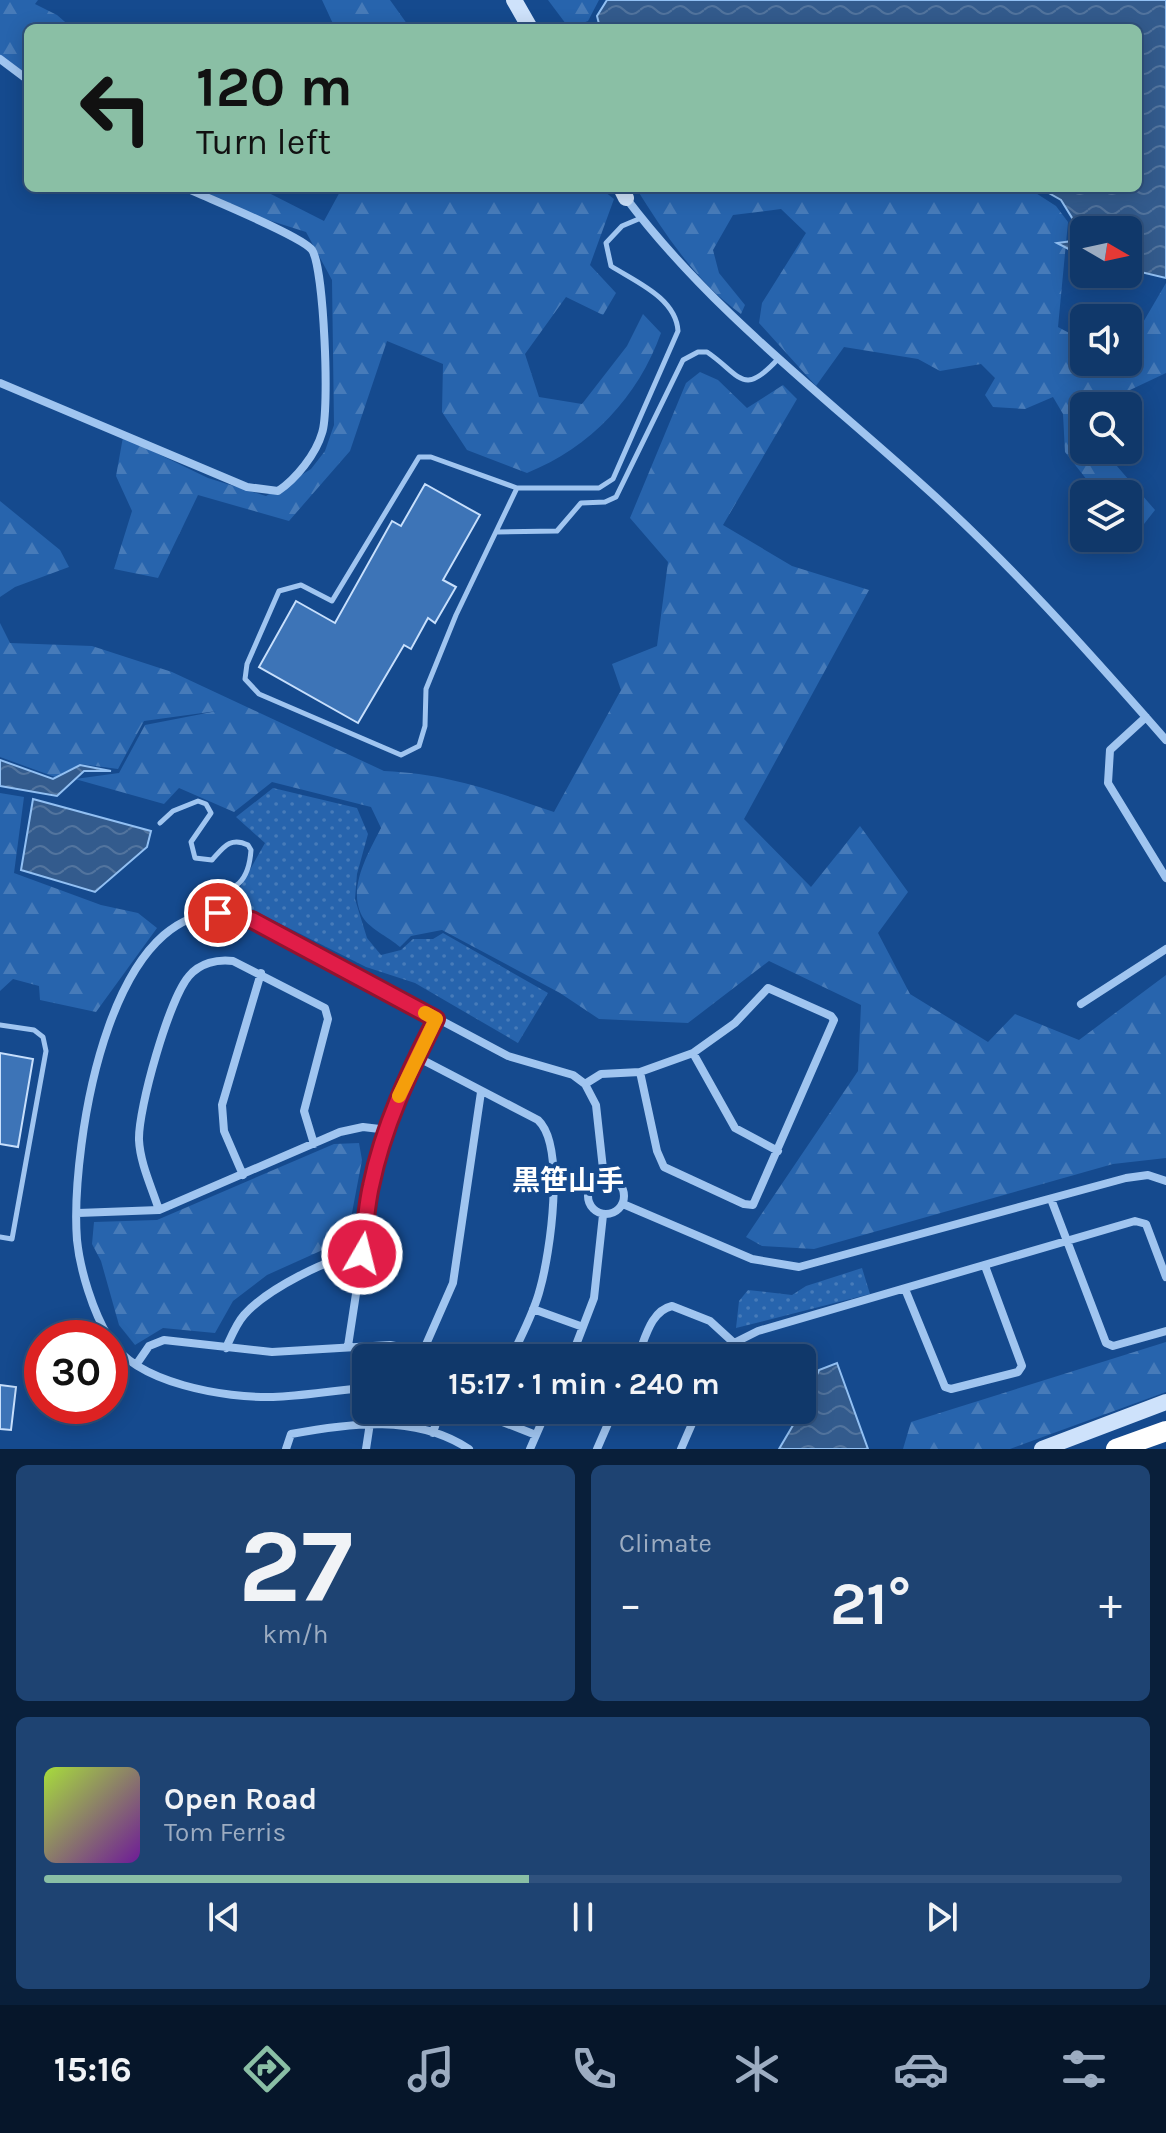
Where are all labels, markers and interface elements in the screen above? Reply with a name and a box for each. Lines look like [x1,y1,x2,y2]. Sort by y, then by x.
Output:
text: 120 m [196,54,353,119]
icon: left [64,56,168,160]
text: Turn left [196,121,331,163]
north arrow [1070,216,1142,288]
map controls [1070,216,1142,552]
button: sound [1070,304,1142,376]
button: search [1070,392,1142,464]
button: layers [1070,480,1142,552]
pin [184,879,252,947]
icon: arrive [196,891,240,935]
district label: 黒笹山手 [512,1164,624,1197]
position arrow [320,1212,404,1296]
speed limit sign: 30 [24,1320,128,1424]
text: 15:17 · 1 min · 240 m [448,1366,720,1402]
text: 27 [238,1506,353,1627]
text: Climate [619,1528,712,1559]
text: 21° [830,1569,911,1639]
text: − [619,1579,642,1630]
text: + [1099,1579,1122,1630]
text: km/h [263,1619,328,1650]
text: Open Road [164,1781,317,1817]
text: Tom Ferris [164,1817,286,1848]
icon: previous [202,1895,246,1939]
icon: pause [561,1895,605,1939]
icon: next [920,1895,964,1939]
icon: directions [239,2041,295,2097]
icon: music [403,2041,459,2097]
icon: phone [566,2041,622,2097]
icon: climate [729,2041,785,2097]
icon: car [893,2041,949,2097]
icon: filters [1056,2041,1112,2097]
text: 15:16 [54,2048,132,2090]

